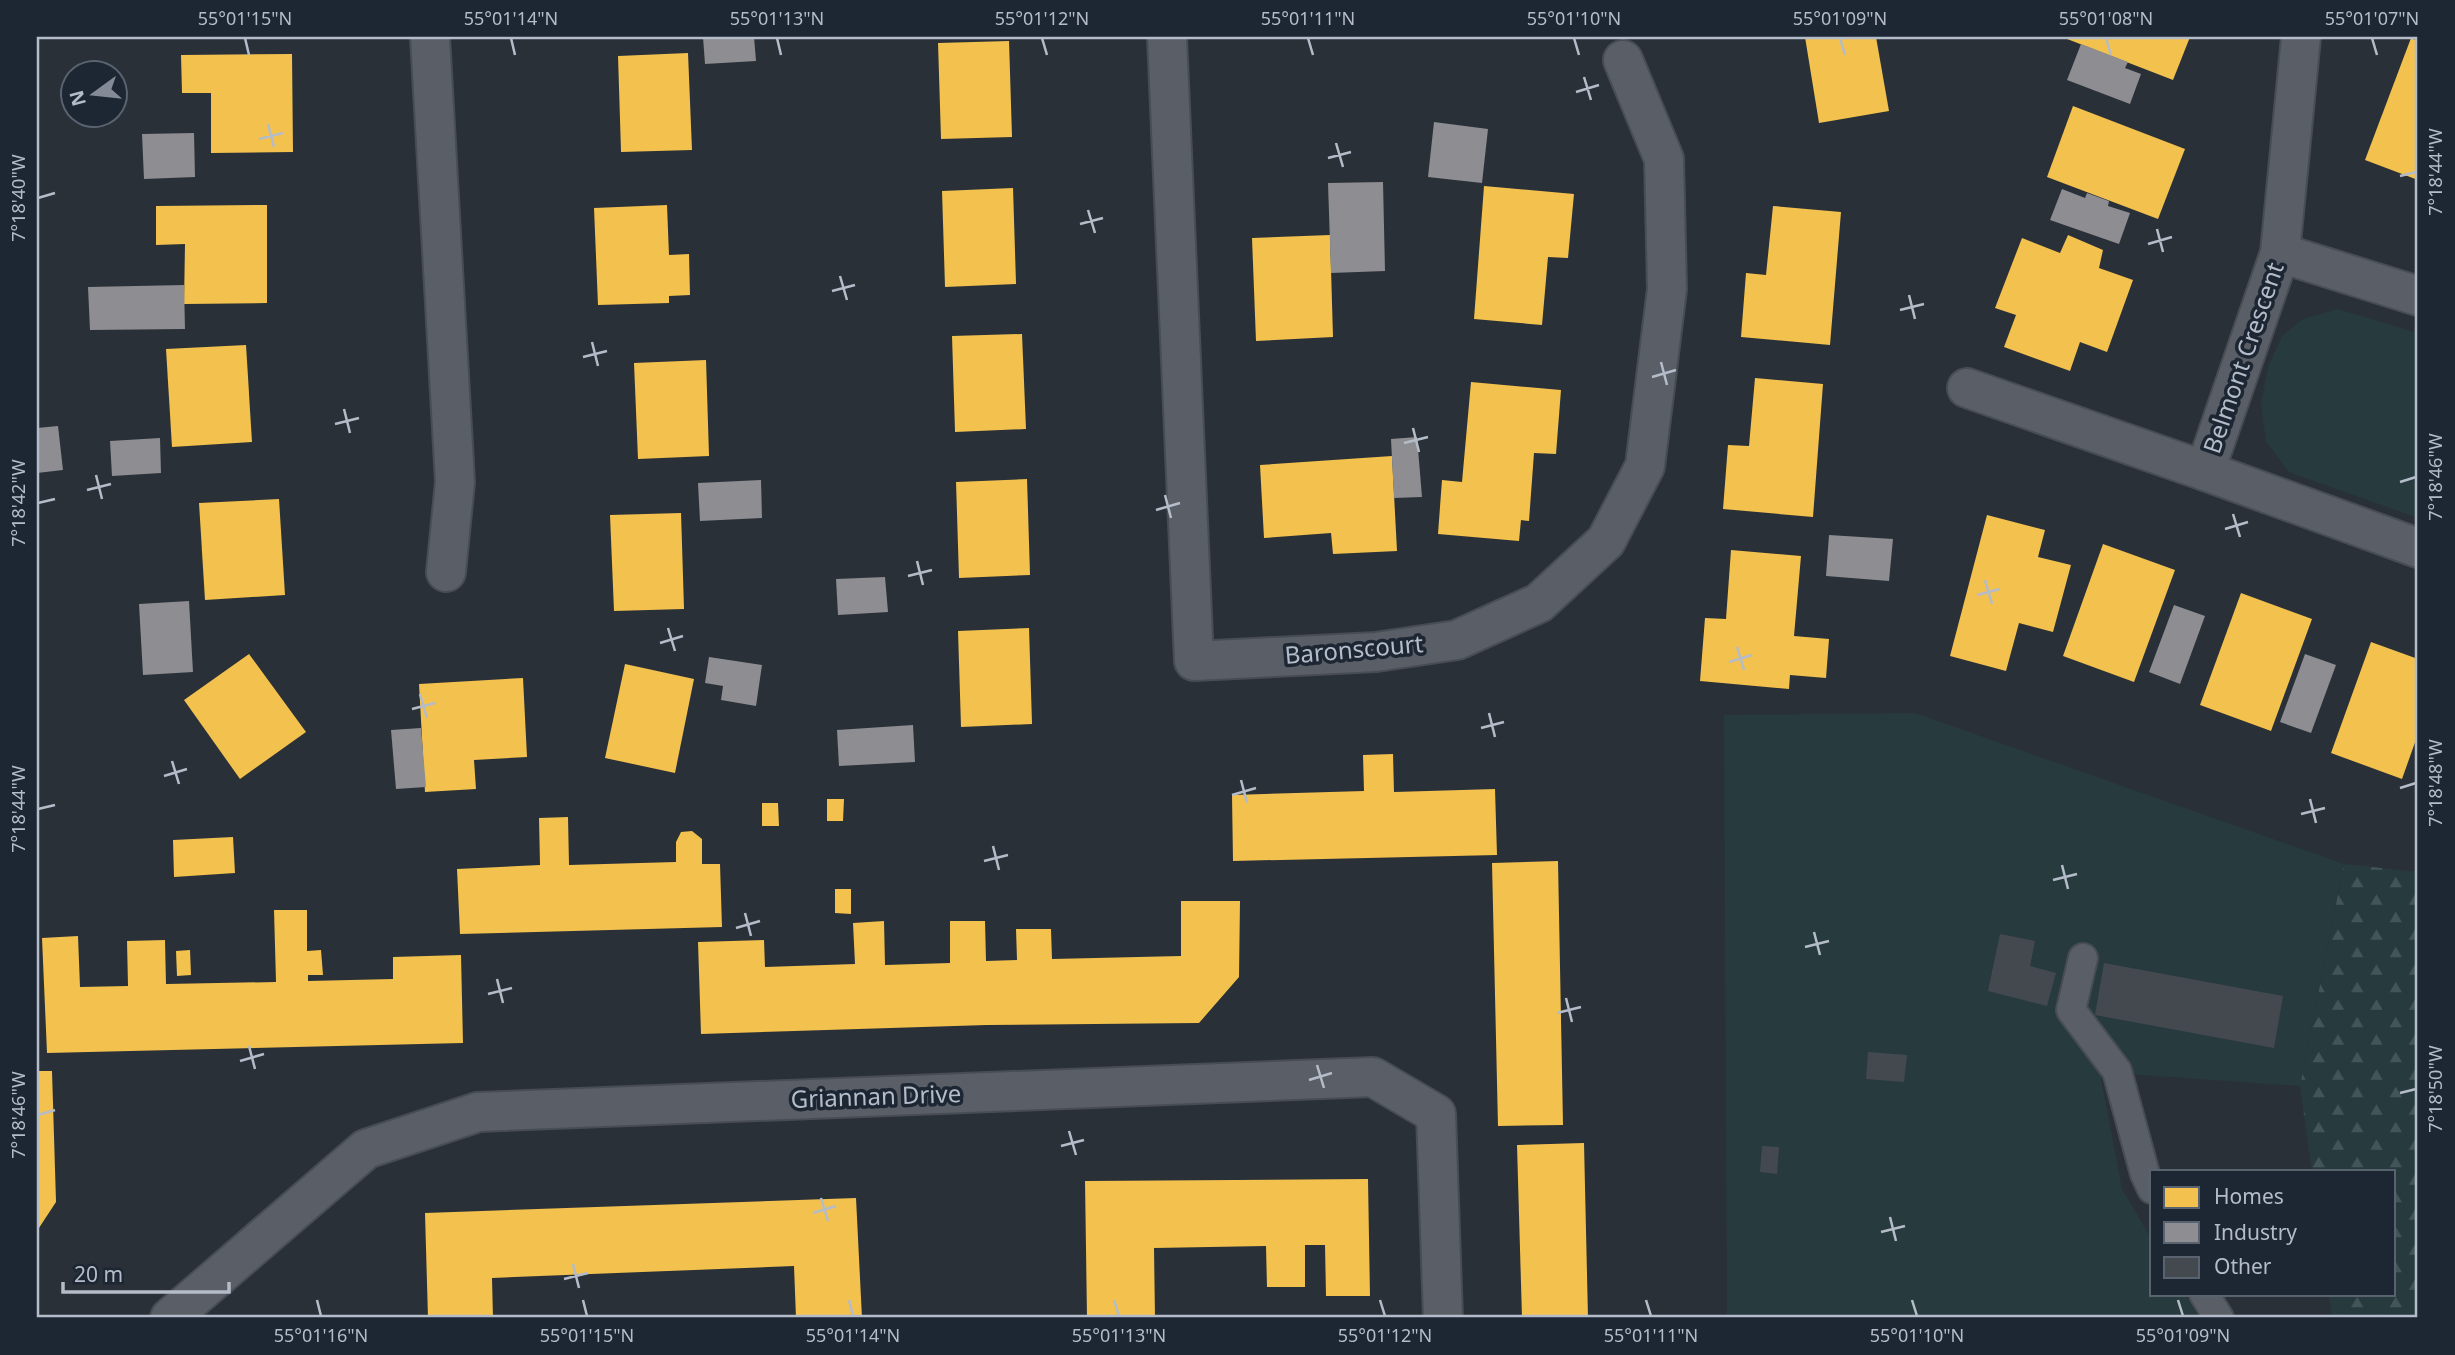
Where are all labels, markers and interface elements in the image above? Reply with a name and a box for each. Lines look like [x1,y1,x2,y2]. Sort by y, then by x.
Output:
text: 55°01'15"N [198,6,292,30]
text: 55°01'14"N [464,6,558,30]
text: 55°01'13"N [730,6,824,30]
text: 55°01'12"N [995,6,1089,30]
text: 55°01'11"N [1261,6,1355,30]
text: 55°01'10"N [1527,6,1621,30]
text: 55°01'09"N [1793,6,1887,30]
text: 55°01'08"N [2059,6,2153,30]
text: 55°01'07"N [2325,6,2419,30]
north arrow [60,60,130,130]
text: N [63,88,92,109]
text: 7°18'44"W [2423,128,2447,216]
text: 7°18'40"W [6,154,30,242]
street label: Belmont Crescent [2194,257,2291,458]
text: 7°18'46"W [2423,433,2447,521]
text: 7°18'42"W [6,459,30,547]
street label: Baronscourt [1283,626,1425,671]
text: 7°18'48"W [2423,739,2447,827]
text: 7°18'44"W [6,765,30,853]
text: 7°18'50"W [2423,1045,2447,1133]
text: 7°18'46"W [6,1071,30,1159]
street label: Griannan Drive [790,1076,962,1115]
legend [2150,1170,2396,1296]
text: Homes [2214,1182,2284,1210]
text: Industry [2214,1218,2297,1246]
scale bar [63,1250,229,1294]
text: Other [2214,1252,2272,1280]
text: 20 m [74,1260,123,1288]
text: 55°01'16"N [274,1323,368,1347]
text: 55°01'15"N [540,1323,634,1347]
text: 55°01'14"N [806,1323,900,1347]
text: 55°01'13"N [1072,1323,1166,1347]
text: 55°01'12"N [1338,1323,1432,1347]
text: 55°01'11"N [1604,1323,1698,1347]
text: 55°01'10"N [1870,1323,1964,1347]
text: 55°01'09"N [2136,1323,2230,1347]

